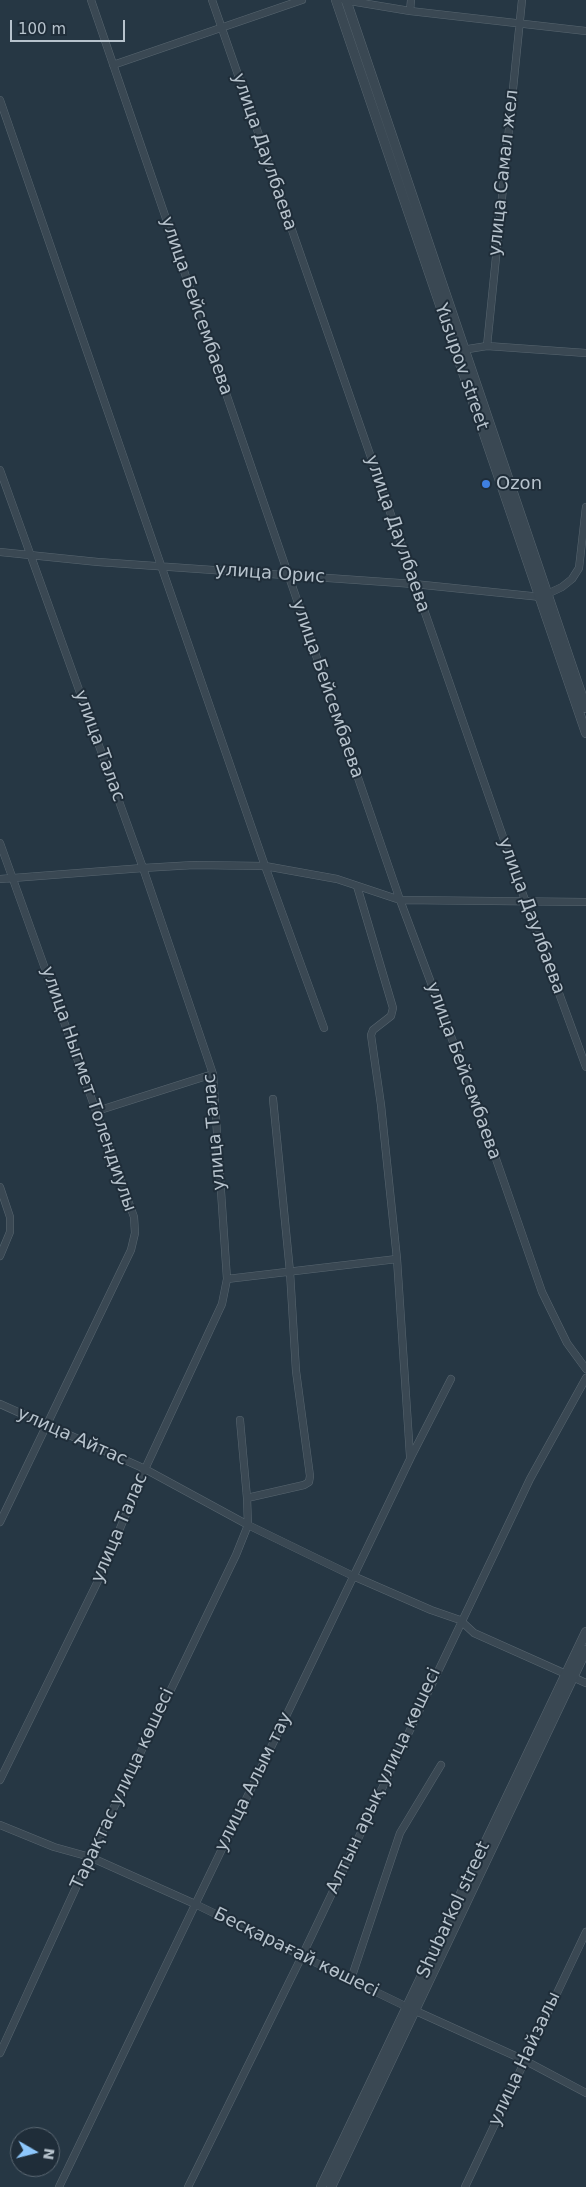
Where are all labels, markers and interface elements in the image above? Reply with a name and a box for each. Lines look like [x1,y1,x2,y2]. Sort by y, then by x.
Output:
scale bar [12,10,128,42]
text: 100 m [18,20,66,38]
street label: улица Даулбаева [227,71,301,233]
street label: улица Самал жел [485,89,523,257]
street label: улица Бейсембаева [155,214,237,398]
street label: Yusupov street [429,301,493,433]
street label: улица Даулбаева [360,453,434,615]
place label: Ozon [496,473,542,495]
marker: Ozon [480,478,492,490]
street label: улица Орис [214,559,326,589]
street label: улица Бейсембаева [286,597,368,781]
street label: улица Талас [69,687,129,805]
street label: улица Даулбаева [493,835,569,997]
street label: улица Ныгмет Толендиулы [36,964,140,1214]
street label: улица Бейсембаева [421,979,505,1163]
street label: улица Талас [199,1073,231,1191]
street label: улица Айтас [14,1403,130,1471]
street label: улица Талас [87,1470,153,1586]
street label: Алтын арық улица көшесі [322,1665,446,1897]
street label: Тарақтас улица көшесі [67,1685,179,1893]
street label: улица Алым тау [211,1709,297,1855]
street label: Shubarkol street [413,1838,495,1982]
street label: Бесқарағай көшесі [210,1904,382,2002]
street label: улица Найзалы [484,1989,566,2129]
north arrow [10,2127,60,2177]
text: N [40,2147,58,2161]

